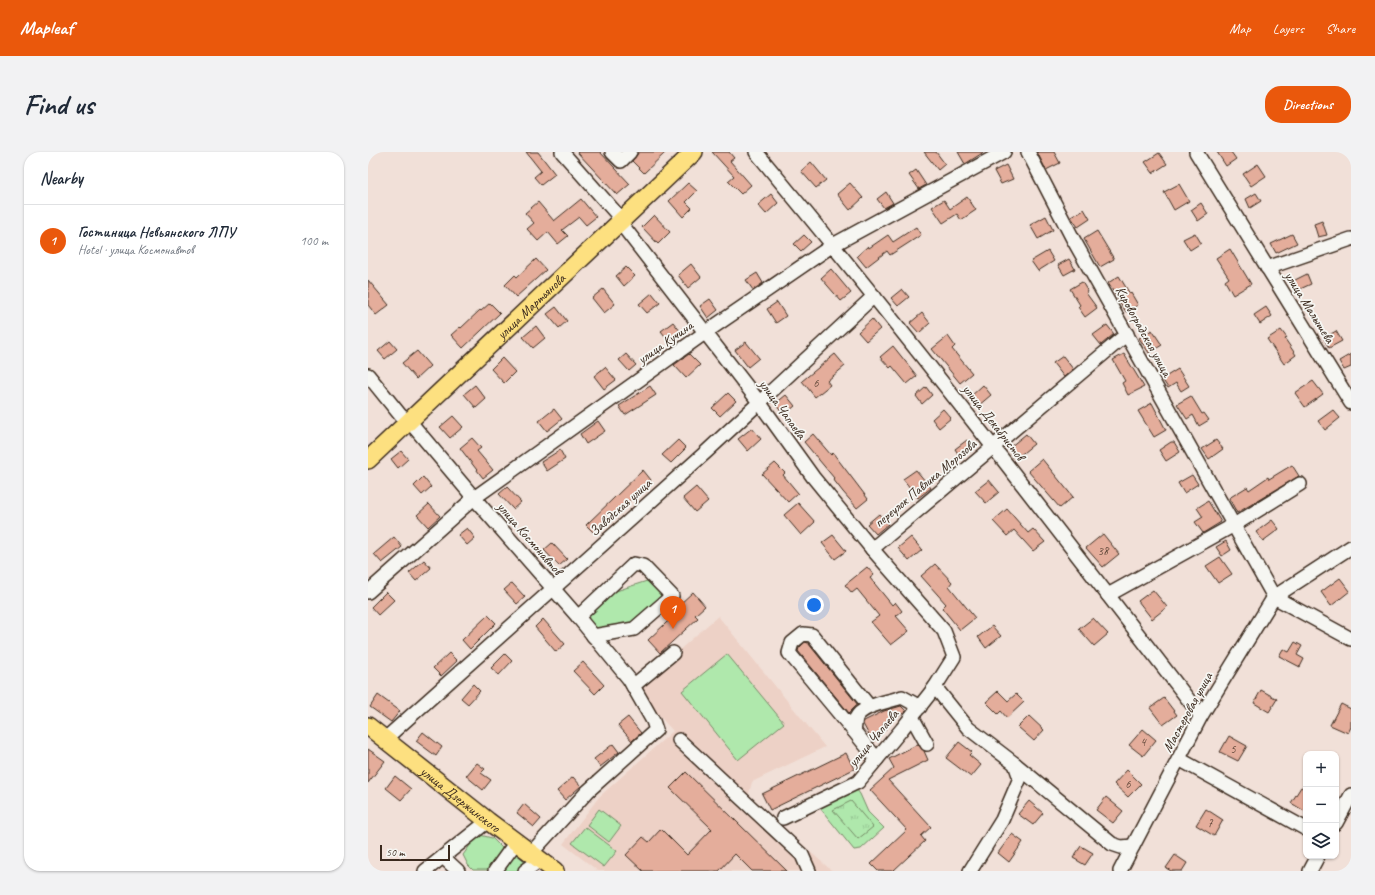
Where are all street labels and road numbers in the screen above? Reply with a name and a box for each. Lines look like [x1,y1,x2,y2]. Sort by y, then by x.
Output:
street label: улица Малышева [1280,267,1339,347]
street label: улица Мартьянова [493,269,570,344]
street label: Кировоградская улица [1112,283,1176,380]
street label: улица Кучина [633,316,697,368]
street label: улица Чапаева [755,375,810,443]
street label: улица Декабристов [958,380,1030,466]
street label: переулок Павлика Морозова [871,435,981,531]
street label: Заводская улица [586,475,656,540]
street label: улица Космонавтов [493,498,568,580]
street label: Мастеровая улица [1159,668,1217,755]
street label: улица Чапаева [844,706,903,771]
street label: улица Дзержинского [416,762,504,837]

